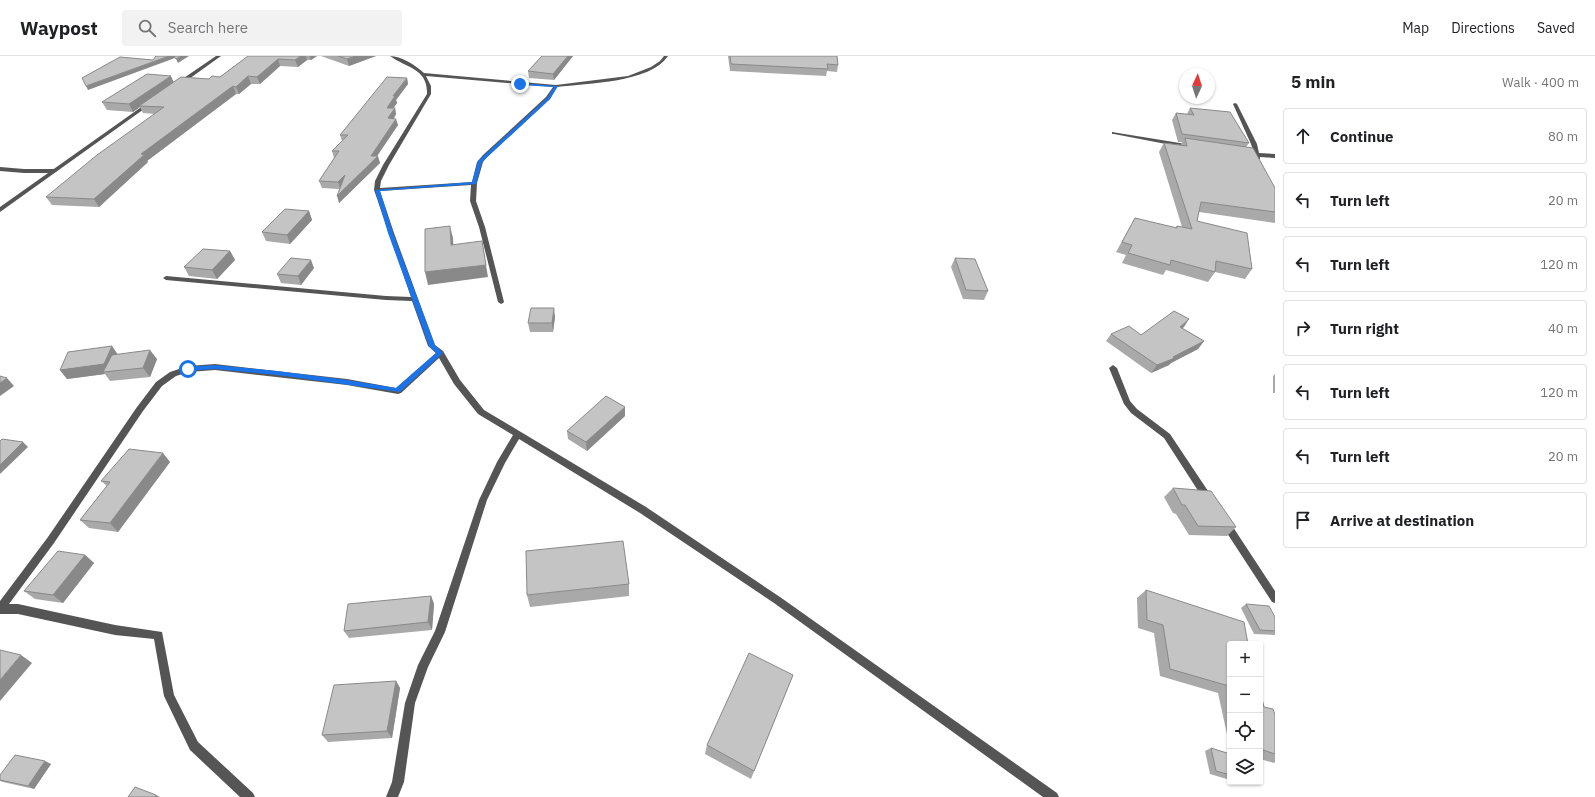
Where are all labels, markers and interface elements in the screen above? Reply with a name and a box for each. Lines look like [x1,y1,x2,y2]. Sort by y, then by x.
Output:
search box [122,10,402,46]
text: Waypost [20,16,98,40]
icon: search [136,17,158,39]
text: Search here [168,18,248,37]
text: Map [1402,19,1429,37]
text: Directions [1451,19,1515,37]
text: Saved [1537,19,1575,37]
north arrow [1179,68,1215,104]
text: 5 min [1291,71,1335,93]
text: Walk · 400 m [1502,74,1579,91]
route end [511,75,529,93]
icon: ahead [1292,125,1314,147]
text: Continue [1330,127,1394,146]
text: 80 m [1548,128,1578,145]
icon: left [1292,189,1314,211]
text: Turn left [1330,191,1390,210]
text: 20 m [1548,192,1578,209]
icon: left [1292,253,1314,275]
text: Turn left [1330,255,1390,274]
text: 120 m [1540,256,1578,273]
icon: right [1292,317,1314,339]
text: Turn right [1330,319,1399,338]
text: 40 m [1548,320,1578,337]
route start [179,360,197,378]
icon: left [1292,381,1314,403]
text: Turn left [1330,383,1390,402]
text: 120 m [1540,384,1578,401]
icon: left [1292,445,1314,467]
text: Turn left [1330,447,1390,466]
text: 20 m [1548,448,1578,465]
icon: arrive [1292,509,1314,531]
text: Arrive at destination [1330,511,1474,530]
map controls [1227,641,1263,785]
button: + [1227,641,1263,677]
button: − [1227,677,1263,713]
button: locate [1227,713,1263,749]
button: layers [1227,749,1263,785]

